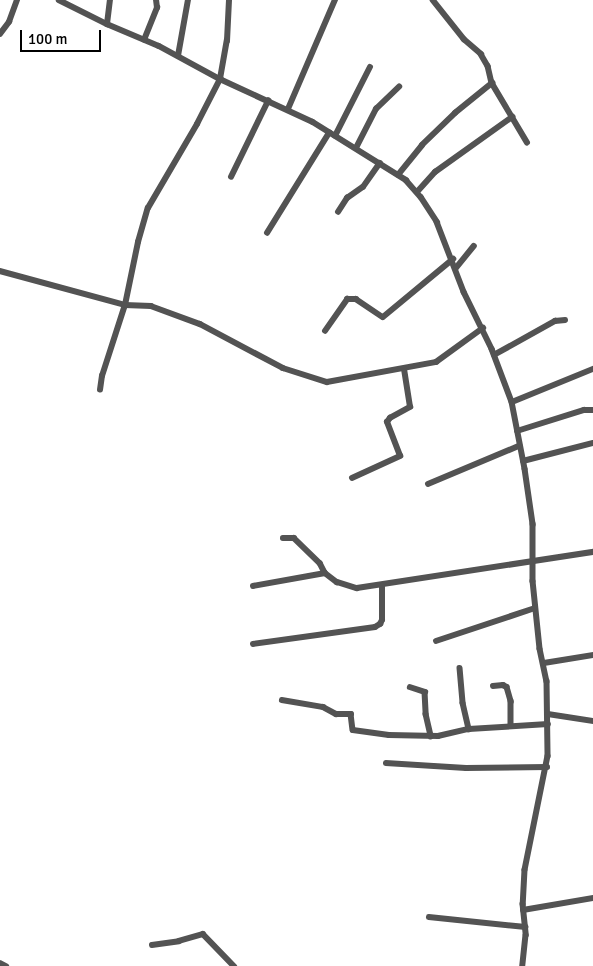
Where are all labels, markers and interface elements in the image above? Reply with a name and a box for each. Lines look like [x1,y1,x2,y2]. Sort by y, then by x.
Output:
scale bar [22,20,104,52]
text: 100 m [28,30,68,48]

